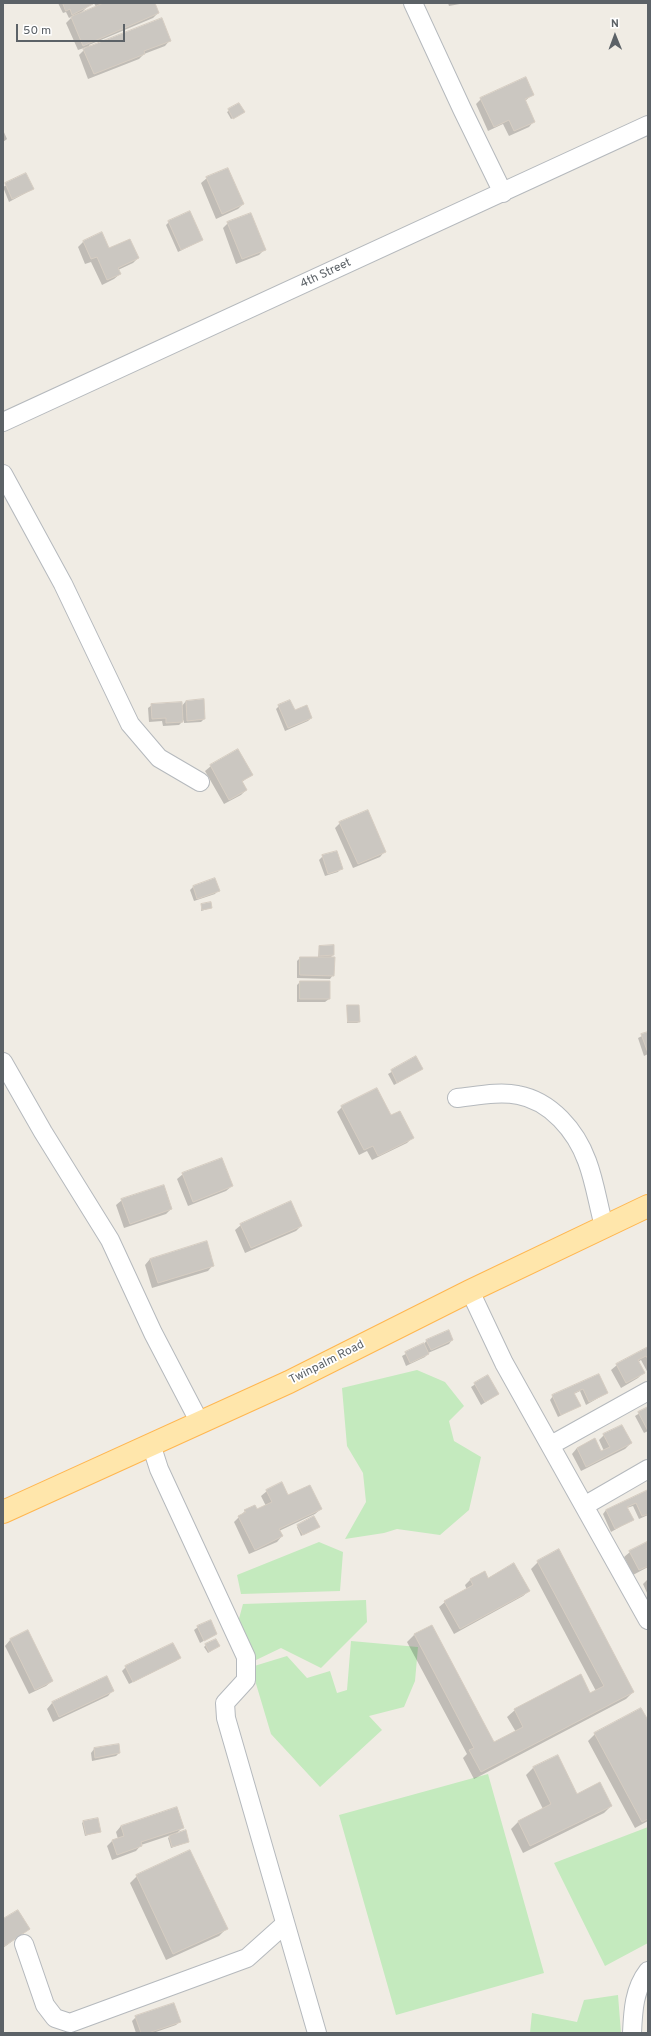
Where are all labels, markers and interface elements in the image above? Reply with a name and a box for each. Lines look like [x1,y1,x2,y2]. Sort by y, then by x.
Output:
scale bar [18,16,127,42]
north arrow [595,16,635,56]
text: N [611,17,619,31]
text: 50 m [23,23,51,39]
street label: 4th Street [298,256,354,292]
street label: Twinpalm Road [287,1338,367,1388]

